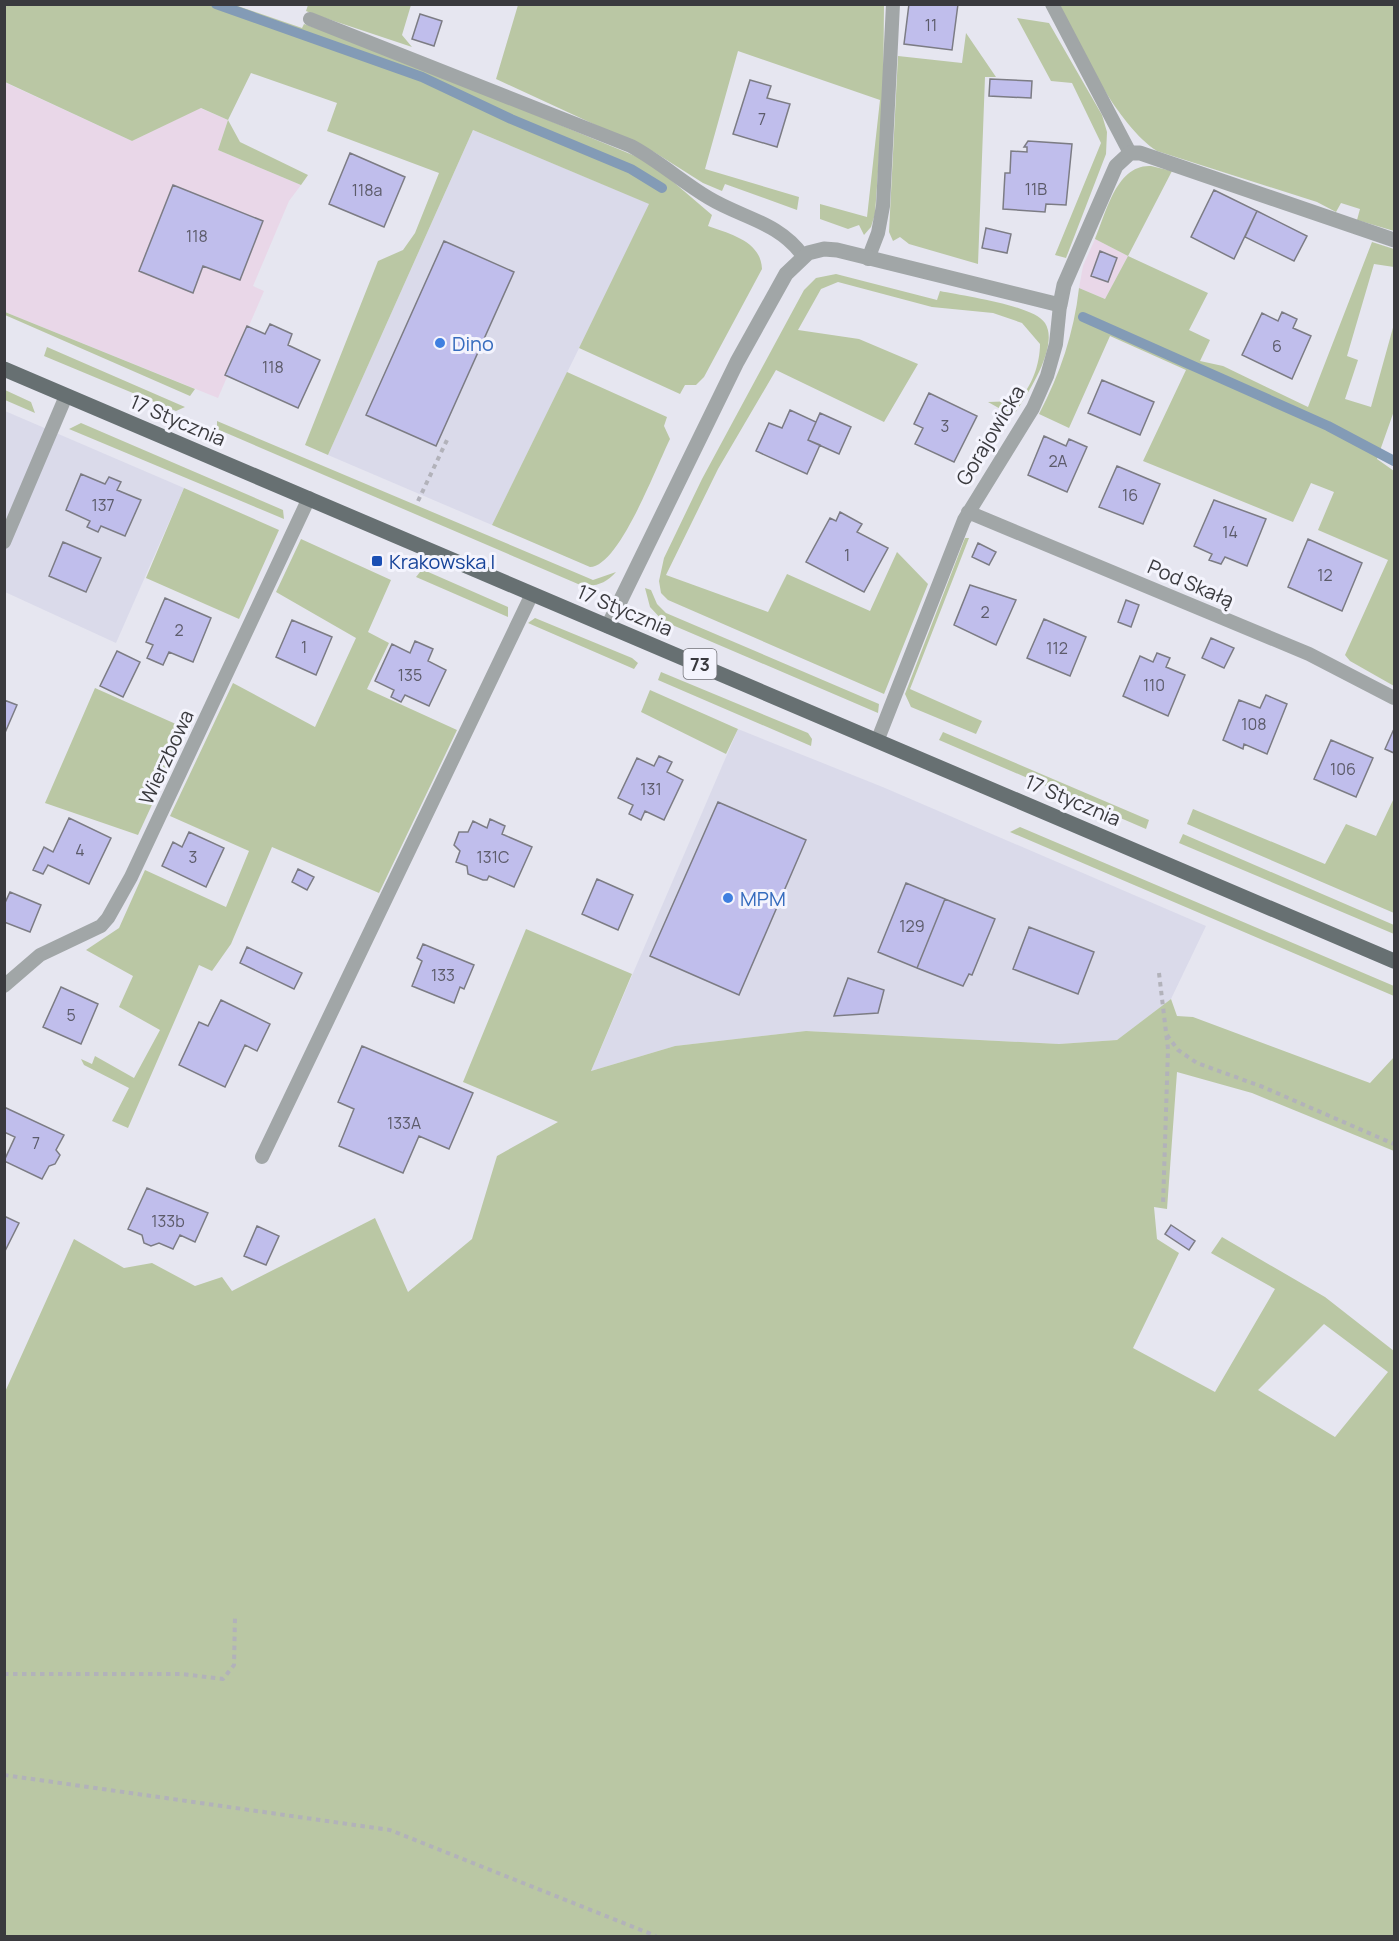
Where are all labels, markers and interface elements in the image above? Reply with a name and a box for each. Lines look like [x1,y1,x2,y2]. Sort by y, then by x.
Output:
house number: 11 [925,14,937,36]
house number: 7 [758,108,766,130]
house number: 11B [1025,178,1047,200]
house number: 118a [352,179,382,201]
house number: 118 [186,225,208,247]
place label: Dino [452,330,494,357]
house number: 6 [1272,335,1282,357]
marker: Dino [433,336,447,350]
house number: 118 [262,356,284,378]
street label: Gorajowicka [949,380,1031,490]
street label: 17 Stycznia [126,388,230,452]
house number: 3 [941,415,949,437]
house number: 2A [1049,450,1067,472]
house number: 16 [1122,484,1138,506]
house number: 137 [91,494,115,516]
house number: 14 [1222,521,1238,543]
house number: 1 [844,544,850,566]
place label: Krakowska I [389,548,495,575]
street label: Pod Skałą [1144,553,1238,613]
marker: Krakowska I [370,554,384,568]
house number: 12 [1317,564,1333,586]
street label: 17 Stycznia [573,578,677,642]
house number: 2 [980,601,990,623]
house number: 2 [174,619,184,641]
house number: 1 [301,636,307,658]
house number: 112 [1046,637,1068,659]
road number: 73 [684,649,716,679]
house number: 135 [398,664,422,686]
house number: 110 [1143,674,1165,696]
street label: Wierzbowa [132,705,200,809]
house number: 108 [1241,713,1267,735]
house number: 106 [1330,758,1356,780]
street label: 17 Stycznia [1021,768,1125,832]
house number: 131 [640,778,662,800]
house number: 4 [75,839,85,861]
house number: 3 [189,846,197,868]
house number: 131C [477,846,509,868]
place label: MPM [740,885,786,912]
marker: MPM [721,891,735,905]
house number: 129 [899,915,925,937]
house number: 133 [431,964,455,986]
house number: 5 [66,1004,76,1026]
house number: 133A [387,1112,421,1134]
house number: 7 [32,1132,40,1154]
house number: 133b [151,1210,185,1232]

